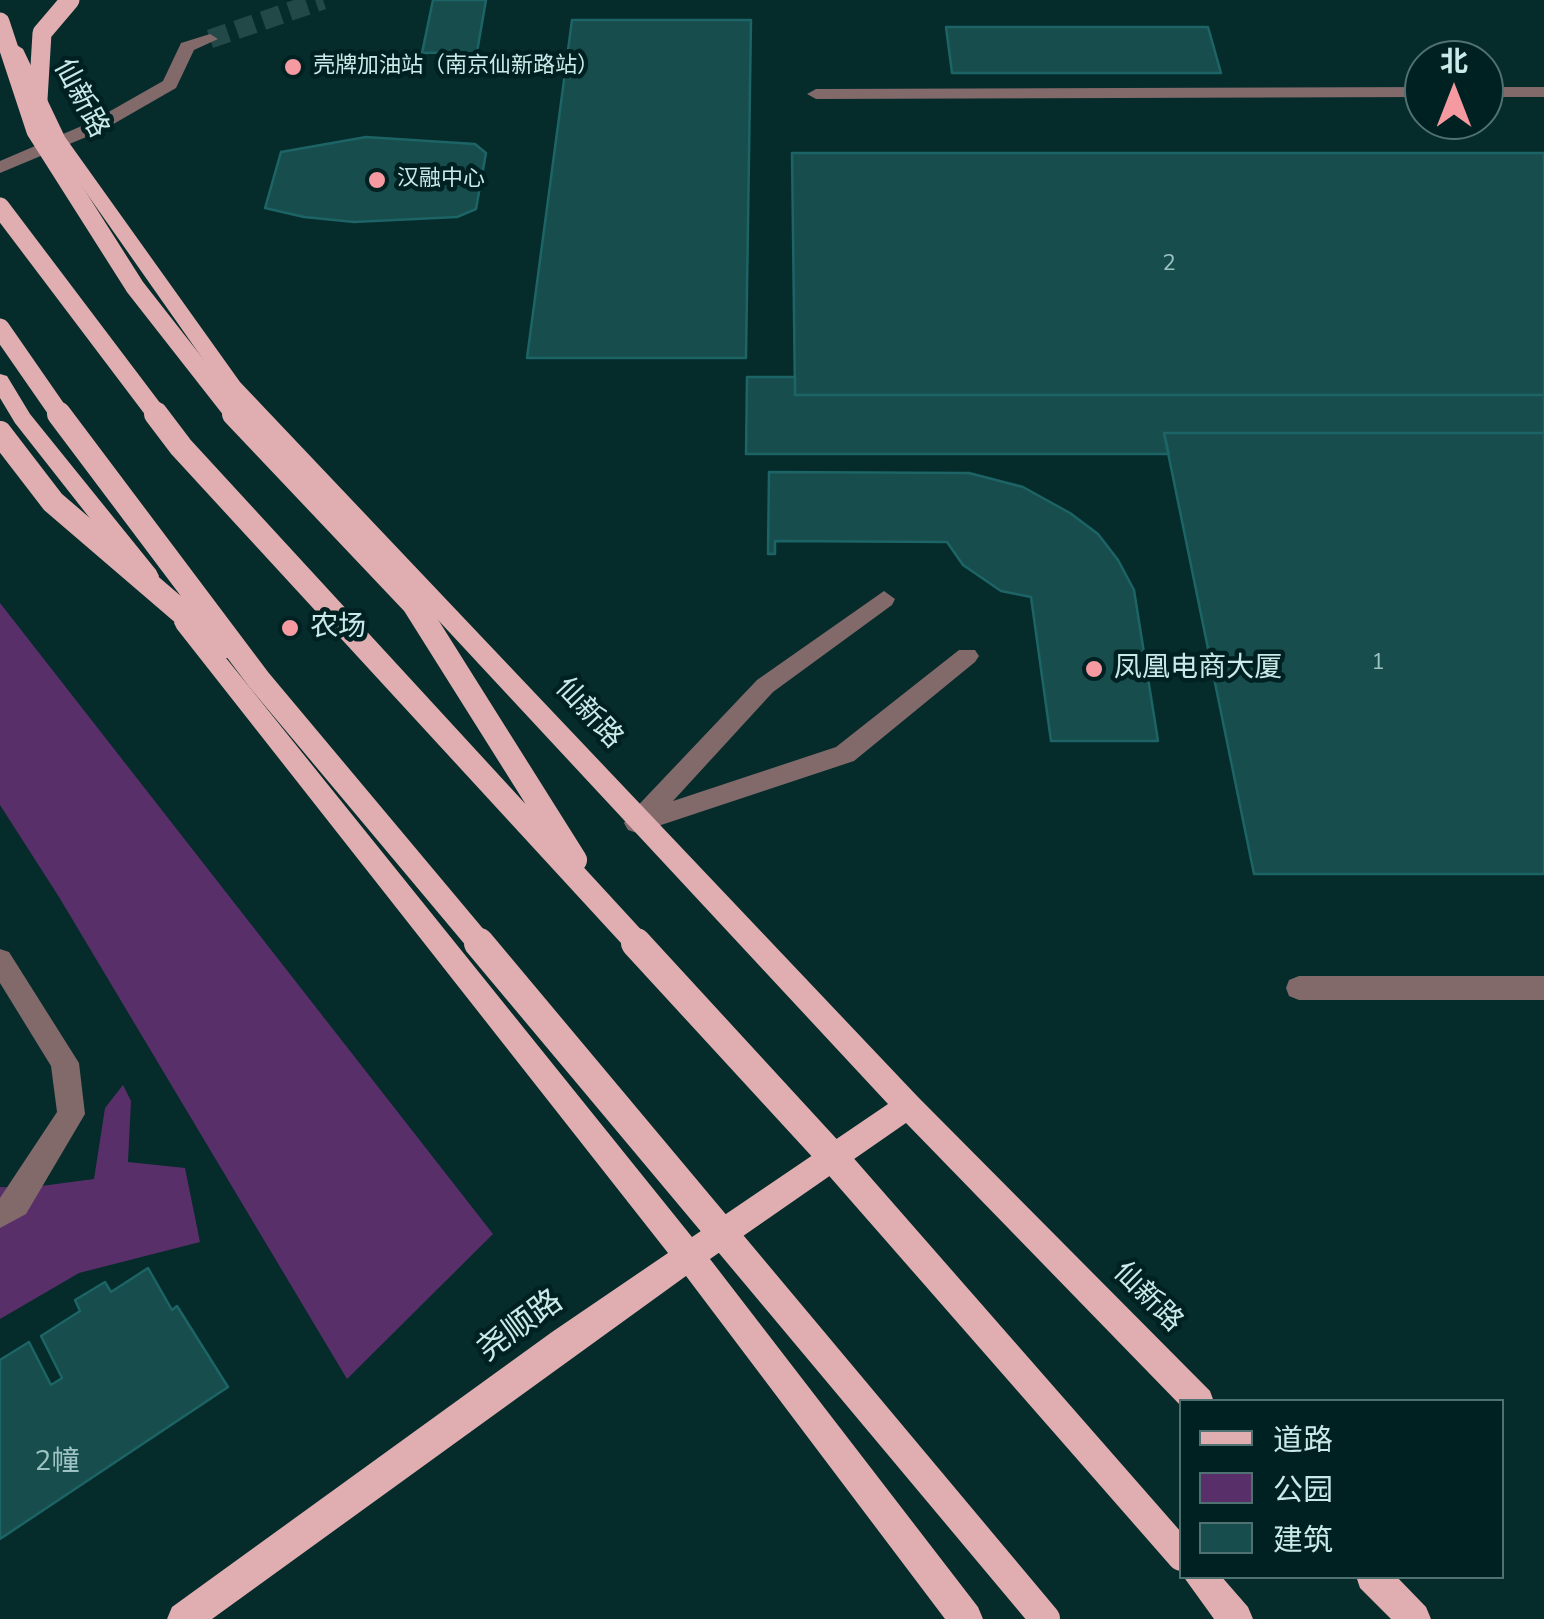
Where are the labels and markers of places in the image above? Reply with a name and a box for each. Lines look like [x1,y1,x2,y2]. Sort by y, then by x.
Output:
place label: 壳牌加油站（南京仙新路站） [313,54,599,80]
marker: 壳牌加油站（南京仙新路站） [282,56,304,78]
place label: 汉融中心 [397,167,485,193]
marker: 汉融中心 [366,169,388,191]
place label: 农场 [310,611,366,645]
marker: 农场 [279,617,301,639]
place label: 凤凰电商大厦 [1114,652,1282,686]
marker: 凤凰电商大厦 [1083,658,1105,680]

